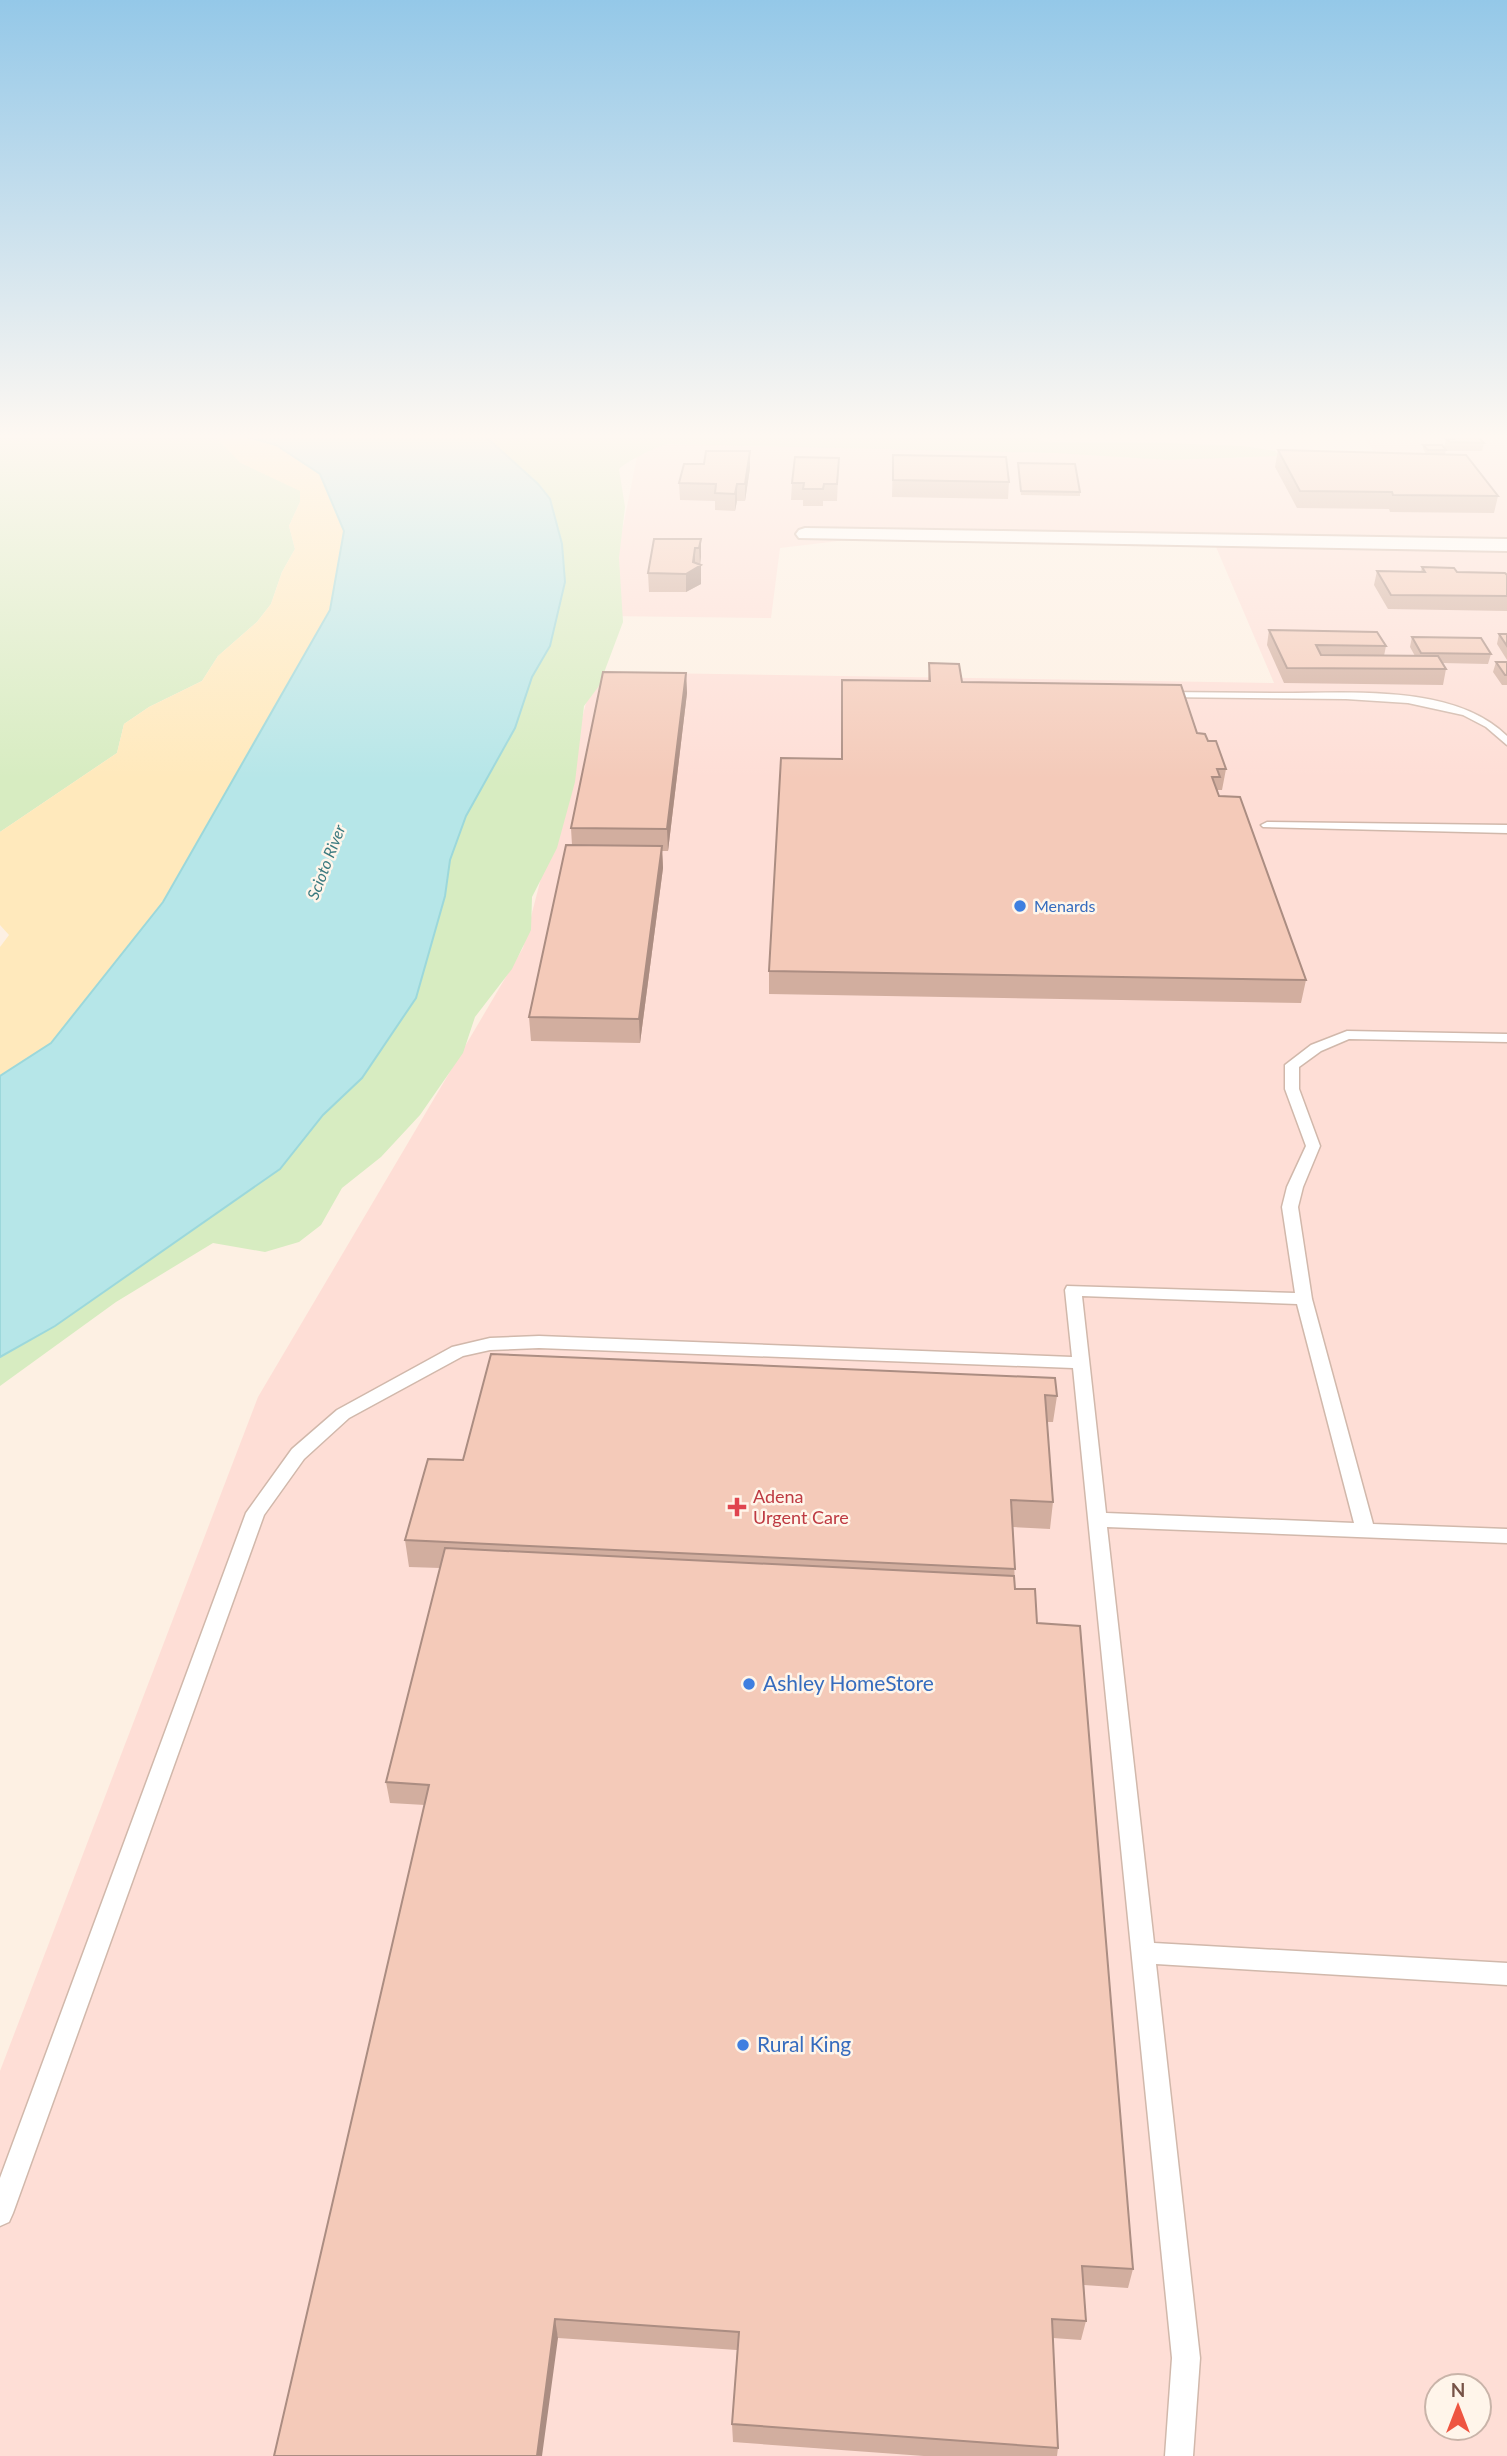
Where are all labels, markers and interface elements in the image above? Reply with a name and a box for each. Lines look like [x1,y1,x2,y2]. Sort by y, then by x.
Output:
water label: Scioto River [303,821,349,902]
place label: Menards [1034,896,1095,915]
marker: Menards [1012,898,1028,914]
place label: Adena Urgent Care [753,1485,849,1528]
marker: Adena Urgent Care [727,1497,747,1517]
place label: Ashley HomeStore [763,1670,934,1695]
marker: Ashley HomeStore [741,1676,757,1692]
place label: Rural King [757,2031,851,2056]
marker: Rural King [735,2037,751,2053]
north arrow [1423,2372,1493,2442]
text: N [1451,2378,1465,2401]

